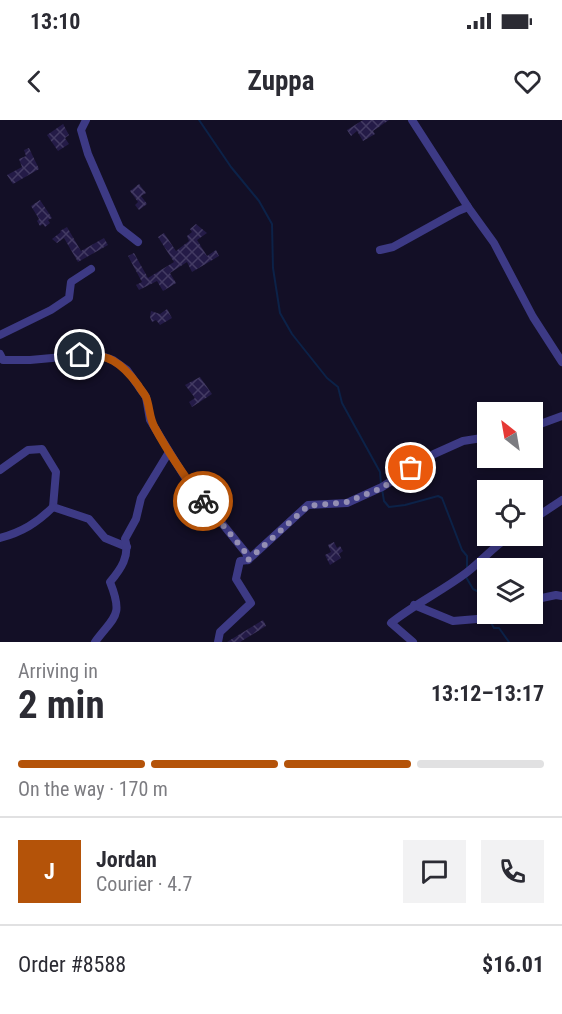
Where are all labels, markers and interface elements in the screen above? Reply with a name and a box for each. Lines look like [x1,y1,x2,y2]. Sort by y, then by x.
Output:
text: 13:10 [30,9,81,34]
icon: back [18,65,51,98]
text: Zuppa [248,65,314,97]
icon: heart [511,65,544,98]
pin [54,329,105,380]
icon: home [63,338,96,371]
north arrow [477,402,543,468]
map controls [477,402,543,624]
pin [385,442,436,493]
icon: bag [394,451,427,484]
courier [173,471,233,531]
button: locate [477,480,543,546]
icon: bike [187,485,220,518]
button: layers [477,558,543,624]
text: Arriving in [18,659,98,683]
text: 13:12–13:17 [431,681,544,706]
text: 2 min [18,682,105,728]
text: On the way · 170 m [18,777,168,801]
button: chat [403,840,466,903]
button: phone [481,840,544,903]
text: Jordan [96,847,157,872]
text: J [44,859,55,884]
text: Courier · 4.7 [96,872,192,896]
text: Order #8588 [18,952,126,977]
text: $16.01 [482,952,544,977]

